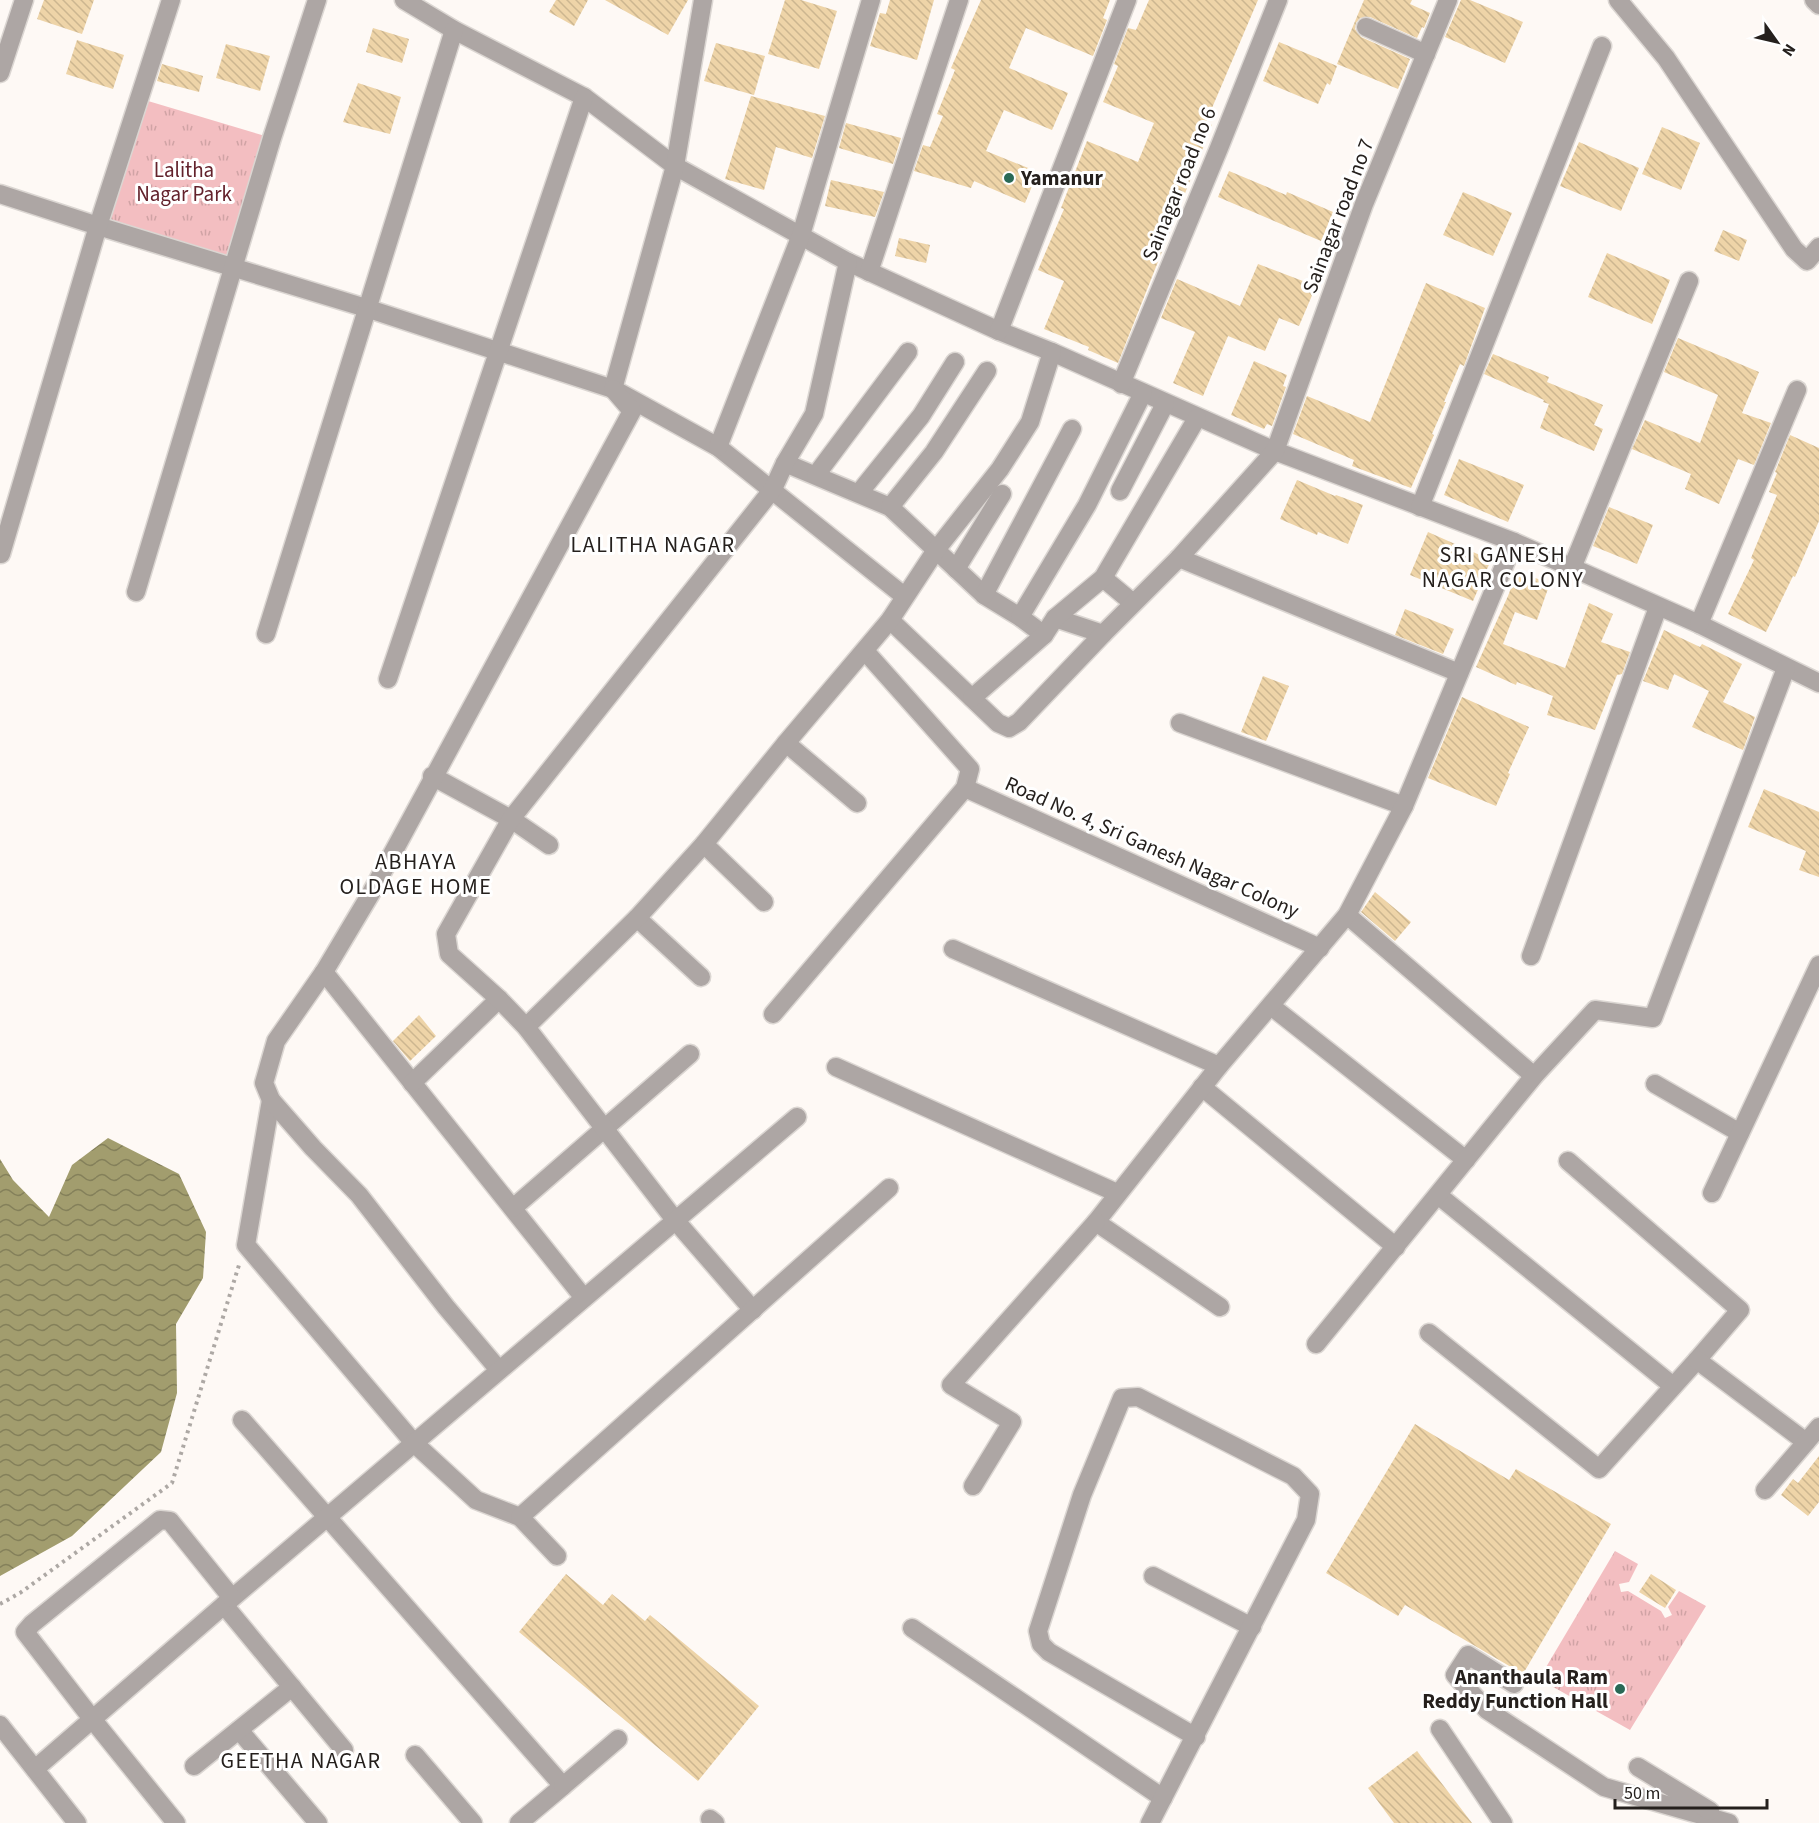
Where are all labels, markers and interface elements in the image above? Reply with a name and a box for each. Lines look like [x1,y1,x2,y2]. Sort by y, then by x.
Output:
north arrow [1747,12,1807,72]
text: N [1777,39,1801,60]
street label: Sainagar road no 6 [1134,103,1224,265]
street label: Sainagar road no 7 [1295,134,1381,298]
park label: Lalitha Nagar Park [136,155,232,209]
place label: Yamanur [1020,163,1103,193]
marker: Yamanur [1002,171,1016,185]
district label: LALITHA NAGAR [570,529,736,561]
district label: SRI GANESH NAGAR COLONY [1422,539,1584,596]
street label: Road No. 4, Sri Ganesh Nagar Colony [1000,768,1304,926]
district label: ABHAYA OLDAGE HOME [340,846,492,903]
place label: Ananthaula Ram Reddy Function Hall [1422,1662,1608,1716]
marker: Ananthaula Ram Reddy Function Hall [1613,1682,1627,1696]
district label: GEETHA NAGAR [220,1745,382,1777]
scale bar [1615,1772,1766,1810]
text: 50 m [1624,1781,1660,1806]

